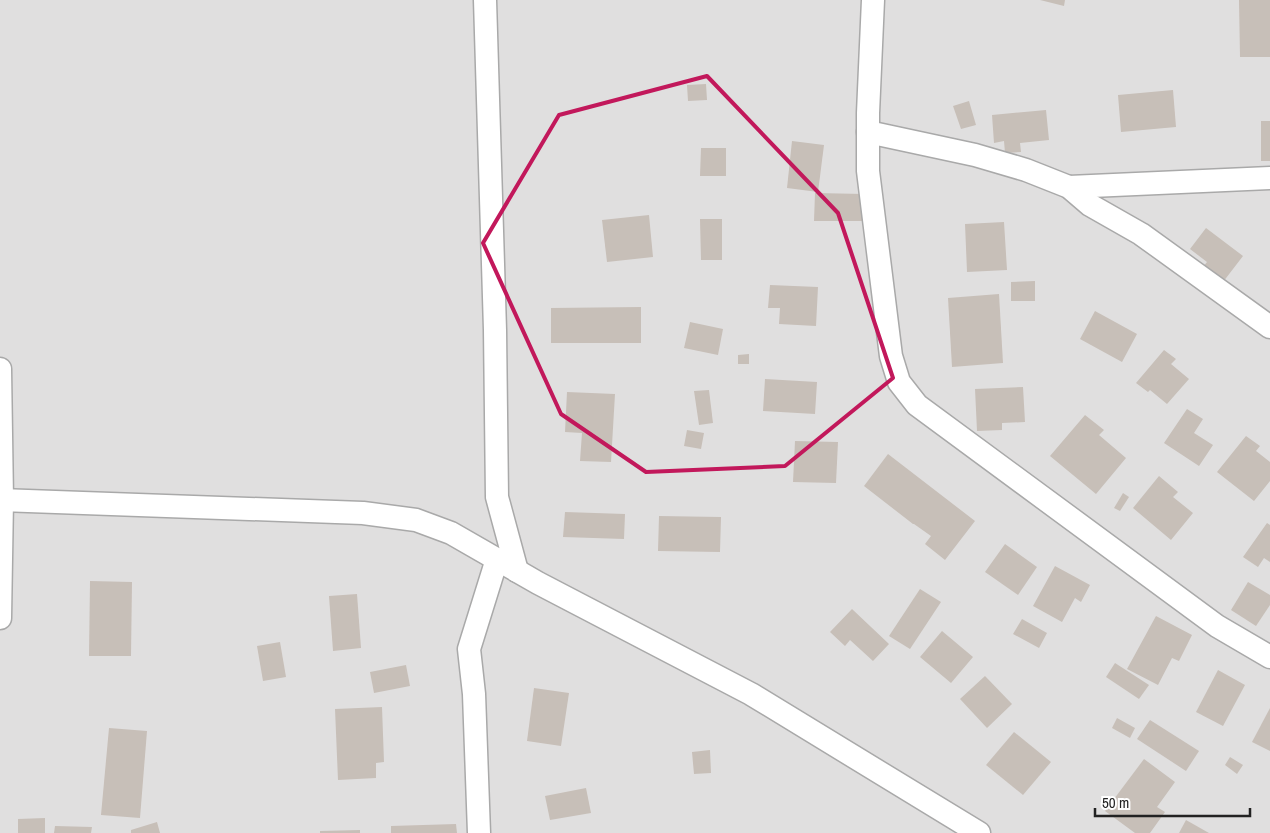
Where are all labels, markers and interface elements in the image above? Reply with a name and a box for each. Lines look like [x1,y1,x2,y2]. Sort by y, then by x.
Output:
scale bar [1095,786,1250,818]
text: 50 m [1102,792,1129,813]

